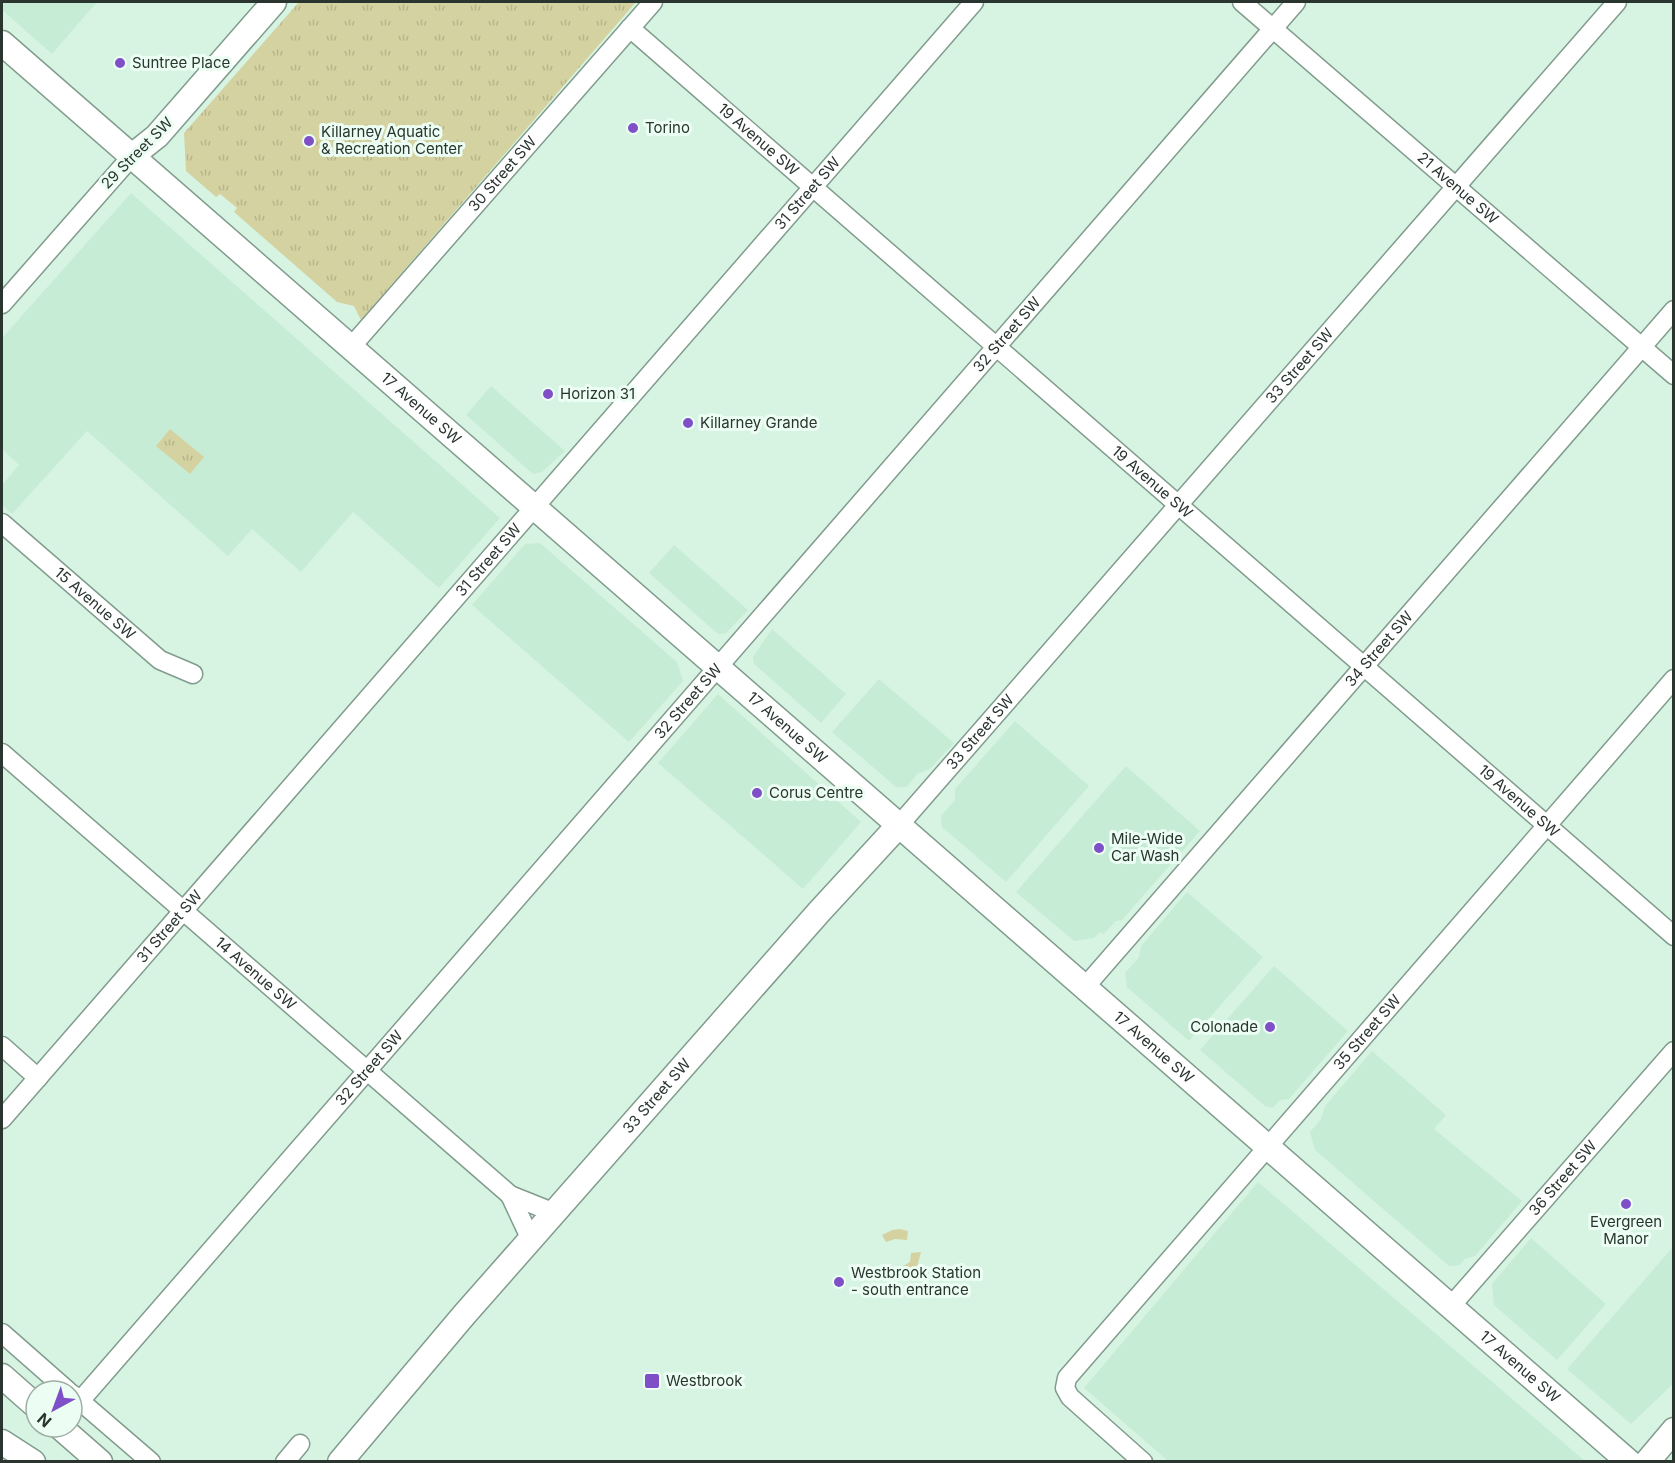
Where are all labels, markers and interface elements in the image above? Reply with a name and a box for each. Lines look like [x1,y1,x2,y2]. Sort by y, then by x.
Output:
place label: Suntree Place [132,53,230,72]
marker: Suntree Place [113,56,127,70]
street label: 19 Avenue SW [714,99,803,180]
street label: 29 Street SW [97,113,177,192]
place label: Torino [645,118,690,137]
marker: Torino [626,121,640,135]
place label: Killarney Aquatic & Recreation Center [321,122,463,158]
street label: 30 Street SW [464,132,540,215]
marker: Killarney Aquatic & Recreation Center [302,134,316,148]
street label: 21 Avenue SW [1414,148,1503,228]
street label: 31 Street SW [770,152,844,233]
street label: 32 Street SW [969,292,1045,376]
street label: 33 Street SW [1261,324,1337,407]
street label: 17 Avenue SW [377,368,466,448]
place label: Horizon 31 [560,384,635,403]
marker: Horizon 31 [541,387,555,401]
place label: Killarney Grande [700,413,818,432]
marker: Killarney Grande [681,416,695,430]
street label: 19 Avenue SW [1108,441,1197,522]
street label: 31 Street SW [451,519,525,600]
street label: 15 Avenue SW [51,563,140,644]
street label: 34 Street SW [1341,607,1417,690]
street label: 32 Street SW [650,659,726,743]
street label: 17 Avenue SW [744,687,832,768]
street label: 33 Street SW [942,690,1018,773]
street label: 19 Avenue SW [1475,760,1564,841]
place label: Corus Centre [769,783,863,802]
marker: Corus Centre [750,786,764,800]
place label: Mile-Wide Car Wash [1111,829,1183,865]
marker: Mile-Wide Car Wash [1092,841,1106,855]
street label: 31 Street SW [132,886,206,967]
street label: 14 Avenue SW [211,933,300,1014]
street label: 35 Street SW [1329,990,1405,1074]
street label: 17 Avenue SW [1110,1007,1198,1087]
place label: Colonade [1190,1017,1258,1036]
marker: Colonade [1263,1020,1277,1034]
street label: 32 Street SW [331,1026,407,1109]
street label: 33 Street SW [618,1054,695,1137]
street label: 36 Street SW [1525,1136,1601,1219]
marker: Evergreen Manor [1619,1197,1633,1211]
place label: Evergreen Manor [1590,1212,1662,1248]
place label: Westbrook Station - south entrance [851,1263,981,1299]
marker: Westbrook Station - south entrance [832,1275,846,1289]
street label: 17 Avenue SW [1476,1326,1564,1407]
place label: Westbrook [666,1371,743,1390]
marker: Westbrook [643,1372,661,1390]
north arrow [24,1379,84,1439]
text: N [33,1409,55,1432]

